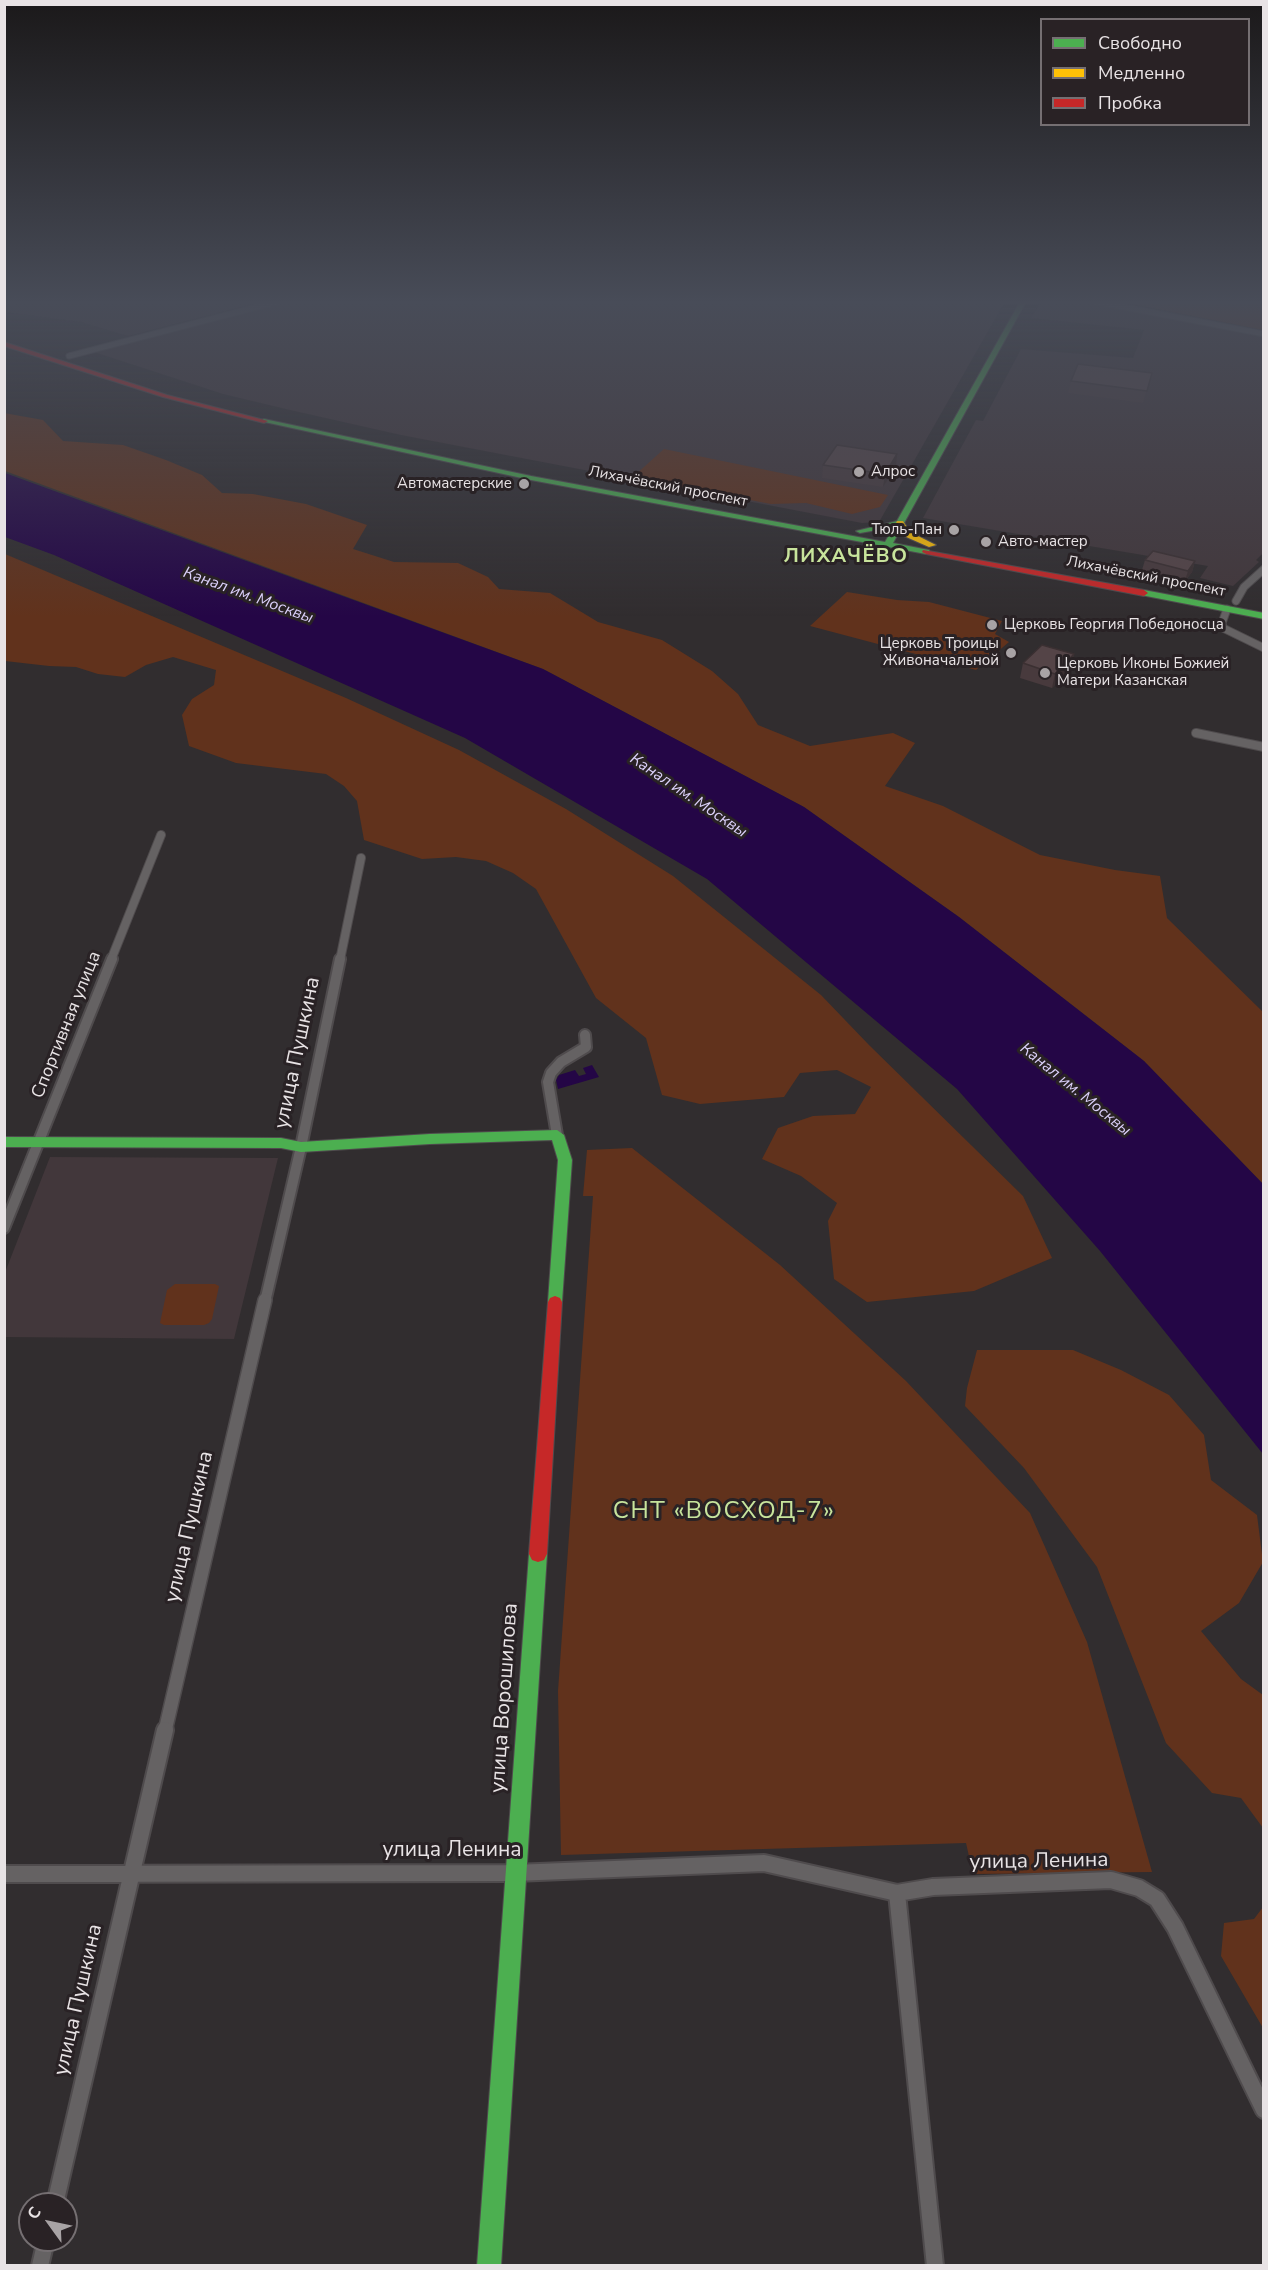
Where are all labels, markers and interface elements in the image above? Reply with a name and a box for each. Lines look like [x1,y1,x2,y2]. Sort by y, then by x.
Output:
legend [1040,18,1250,126]
text: Свободно [1098,31,1182,55]
text: Медленно [1098,61,1185,85]
text: Пробка [1098,91,1162,115]
street label: Лихачёвский проспект [587,463,749,511]
place label: Алрос [871,463,915,481]
marker: Алрос [852,465,866,479]
place label: Автомастерские [397,475,512,493]
marker: Автомастерские [517,477,531,491]
place label: Тюль-Пан [871,521,942,539]
marker: Тюль-Пан [947,523,961,537]
place label: Авто-мастер [998,533,1088,551]
marker: Авто-мастер [979,535,993,549]
district label: ЛИХАЧЁВО [784,545,908,569]
street label: Лихачёвский проспект [1065,553,1227,601]
water label: Канал им. Москвы [180,564,316,628]
place label: Церковь Георгия Победоносца [1004,616,1224,634]
marker: Церковь Георгия Победоносца [985,618,999,632]
place label: Церковь Троицы Живоначальной [880,635,999,670]
marker: Церковь Троицы Живоначальной [1004,646,1018,660]
place label: Церковь Иконы Божией Матери Казанская [1057,655,1229,690]
marker: Церковь Иконы Божией Матери Казанская [1038,666,1052,680]
water label: Канал им. Москвы [626,750,750,842]
street label: Спортивная улица [28,948,106,1102]
street label: улица Пушкина [270,975,326,1131]
water label: Канал им. Москвы [1016,1039,1134,1141]
street label: улица Пушкина [160,1449,220,1605]
district label: СНТ «ВОСХОД-7» [613,1498,835,1526]
street label: улица Ворошилова [486,1602,524,1794]
street label: улица Ленина [382,1838,522,1864]
street label: улица Ленина [969,1848,1109,1876]
street label: улица Пушкина [49,1922,109,2078]
north arrow [18,2192,78,2252]
text: С [22,2203,47,2224]

